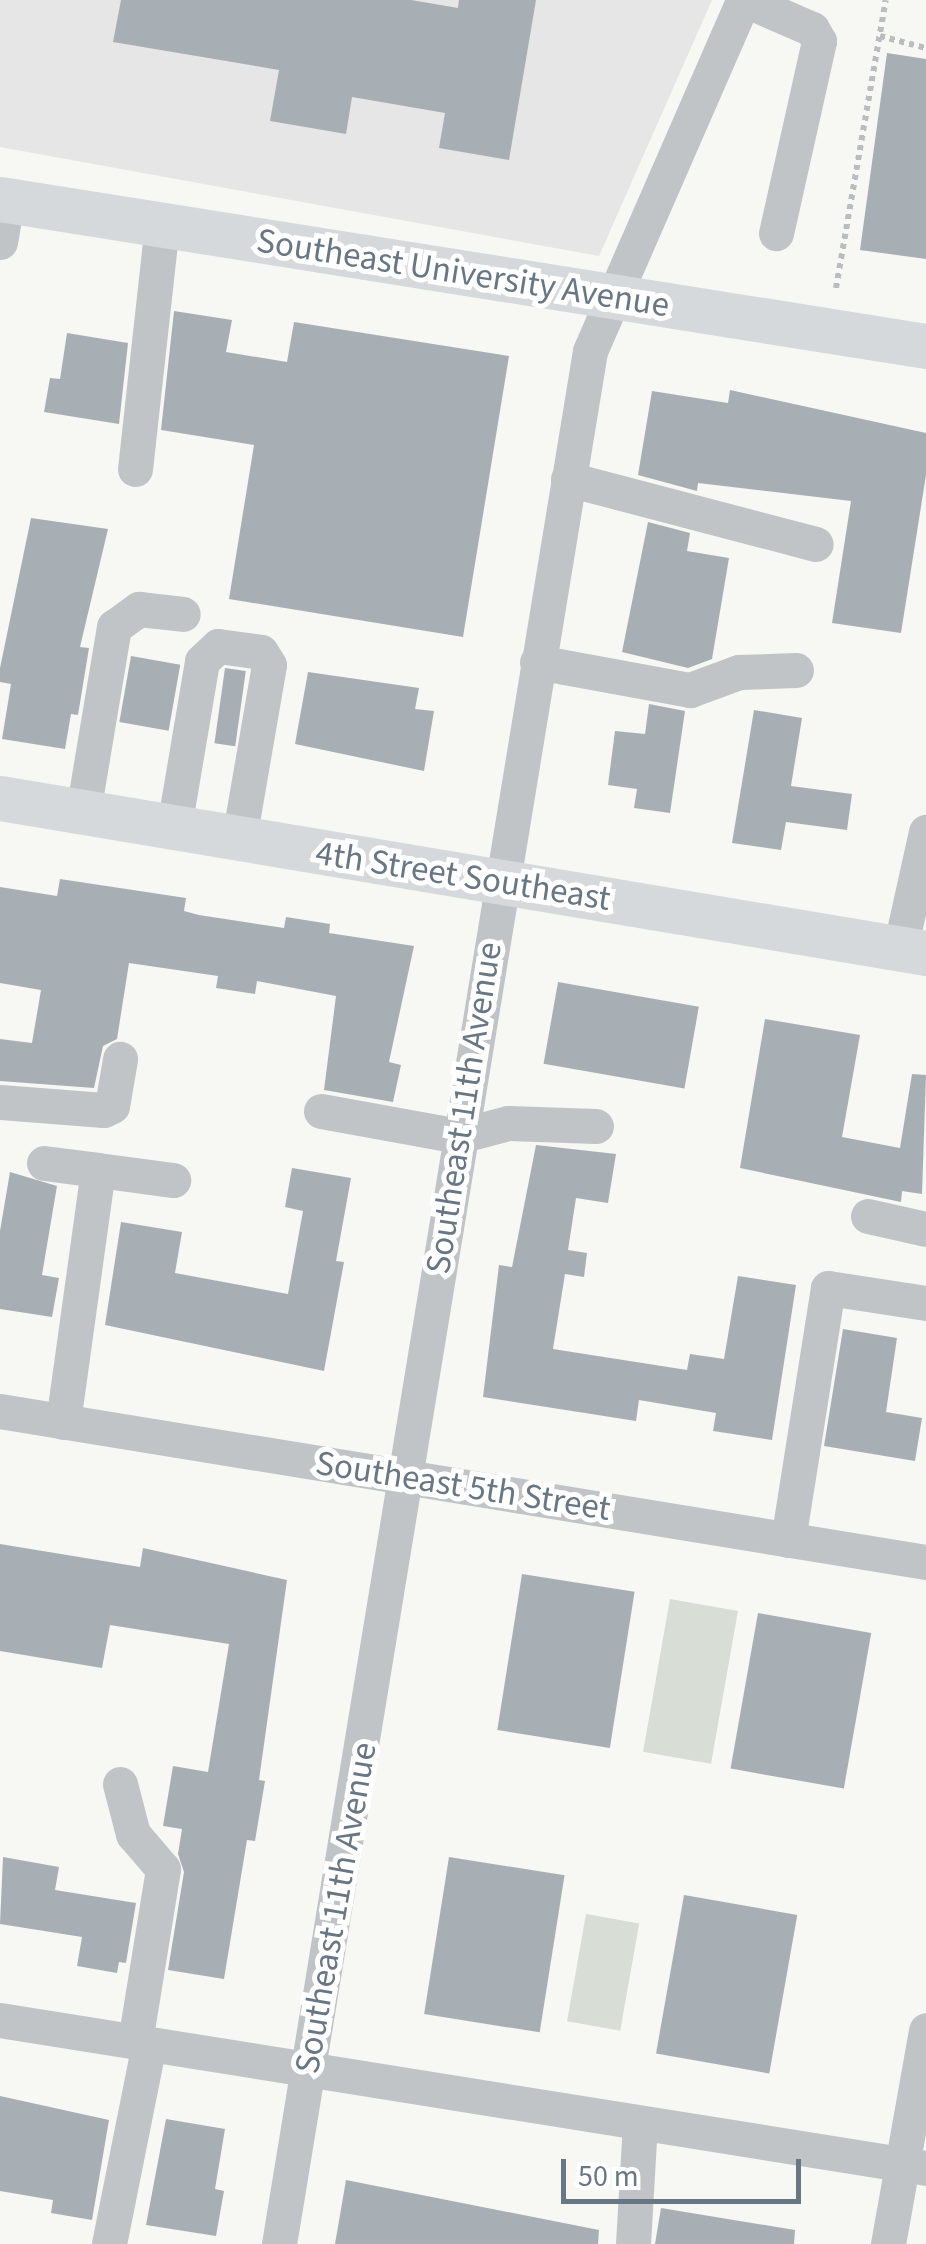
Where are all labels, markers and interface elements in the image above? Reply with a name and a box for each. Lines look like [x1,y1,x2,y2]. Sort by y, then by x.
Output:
street label: Southeast University Avenue [254,220,672,326]
street label: 4th Street Southeast [313,832,613,920]
street label: Southeast 11th Avenue [417,939,511,1277]
street label: Southeast 5th Street [313,1442,613,1530]
street label: Southeast 11th Avenue [286,1739,386,2077]
scale bar [566,2139,806,2201]
text: 50 m [578,2155,639,2198]

